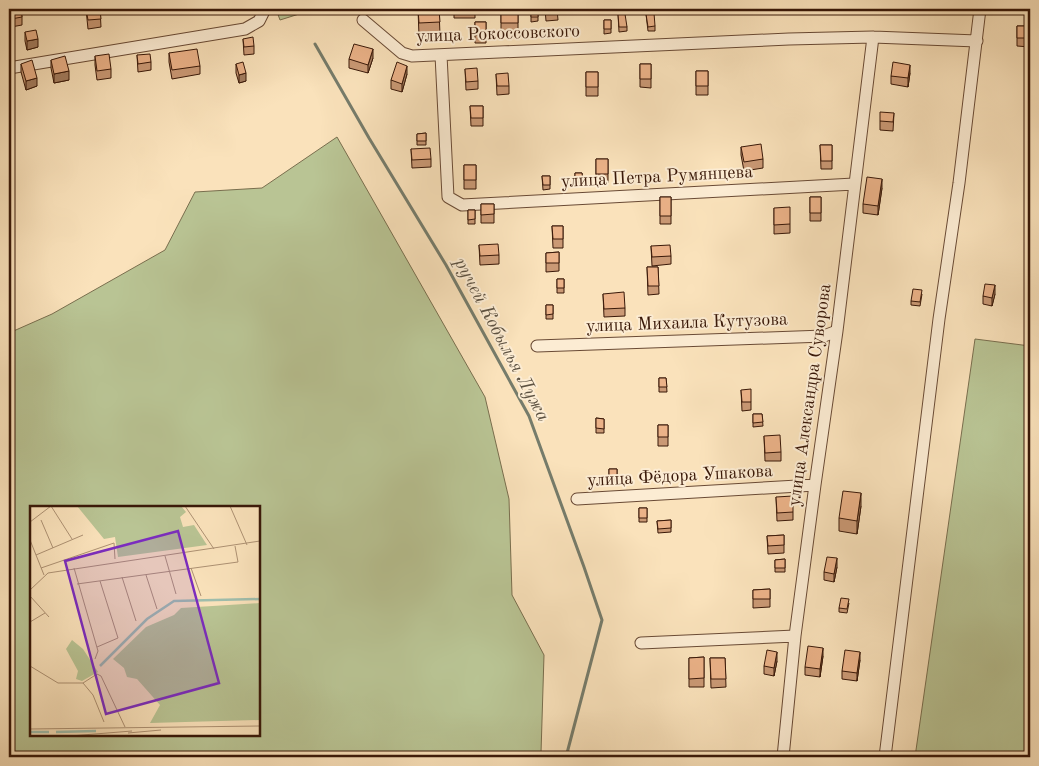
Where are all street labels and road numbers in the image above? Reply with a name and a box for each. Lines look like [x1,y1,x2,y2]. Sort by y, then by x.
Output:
street label: улица Рокоссовского [416,22,580,46]
street label: улица Петра Румянцева [560,163,754,191]
street label: улица Александра Суворова [785,282,835,508]
street label: улица Михаила Кутузова [586,310,788,336]
street label: улица Фёдора Ушакова [587,462,773,490]

